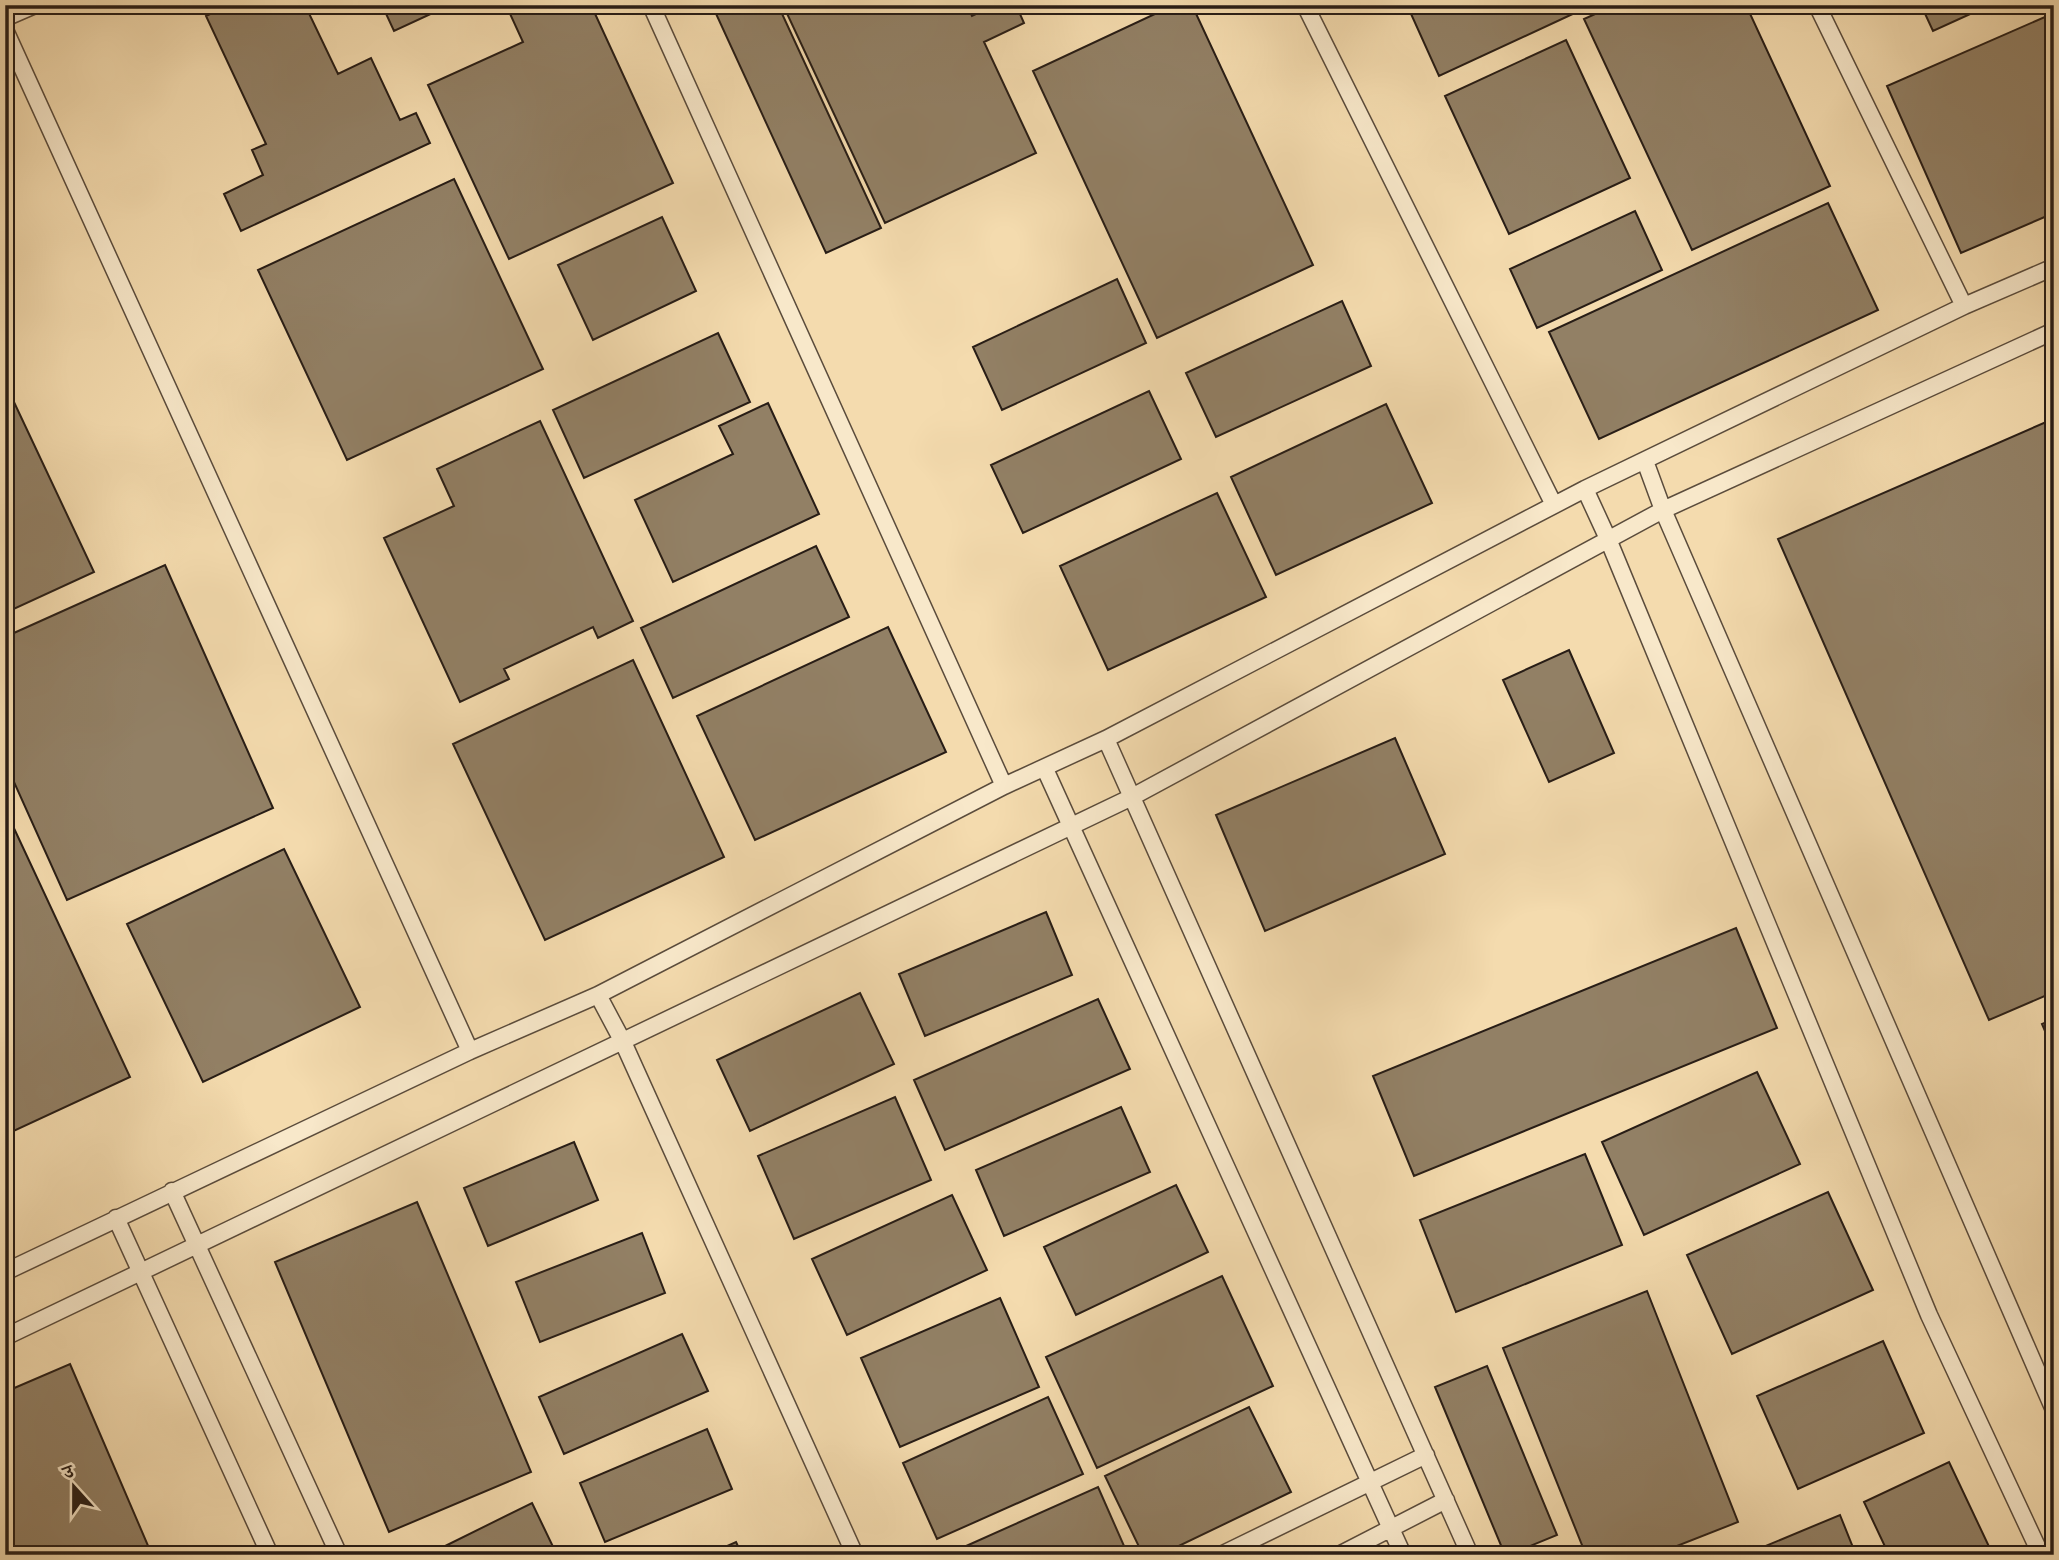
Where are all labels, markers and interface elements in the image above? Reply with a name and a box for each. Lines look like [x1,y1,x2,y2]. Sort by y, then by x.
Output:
north arrow [38,1452,108,1522]
text: उ [58,1459,78,1485]

